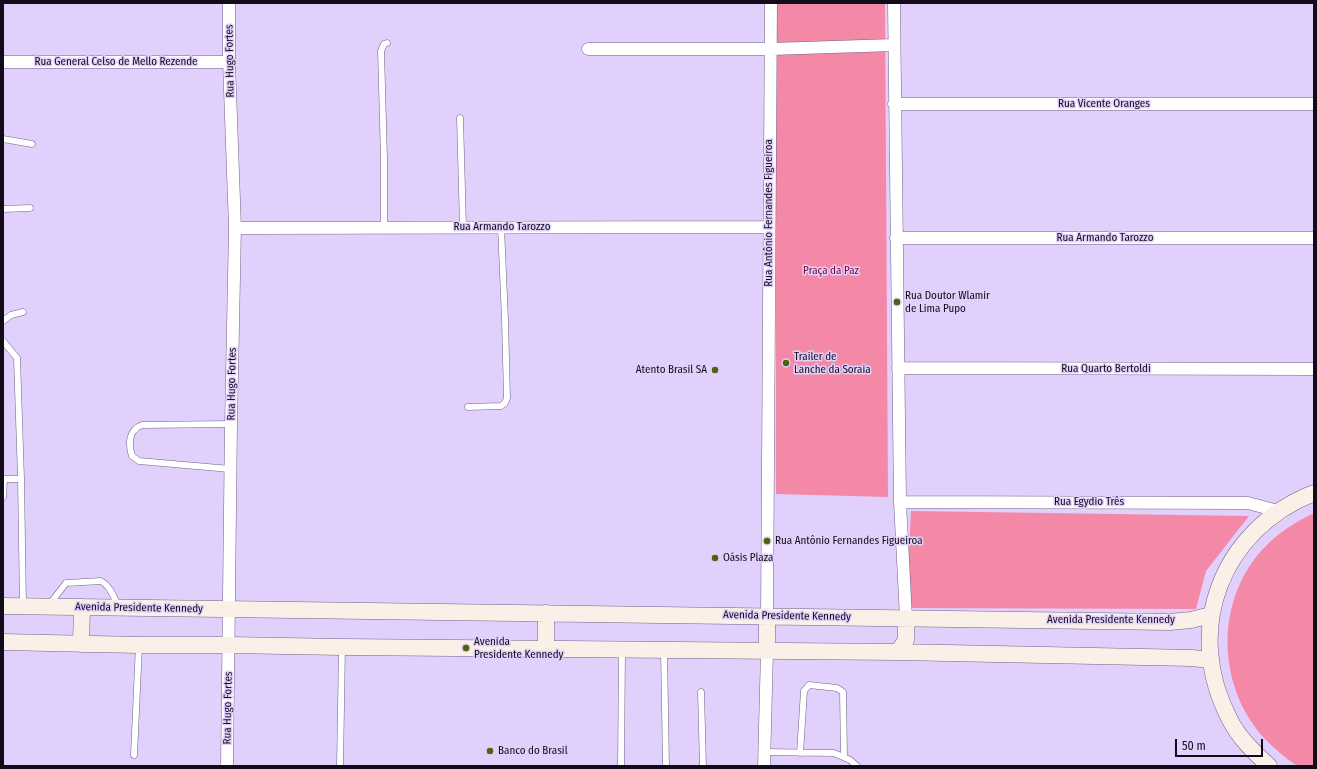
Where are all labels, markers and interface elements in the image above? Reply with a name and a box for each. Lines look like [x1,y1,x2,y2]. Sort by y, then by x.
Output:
street label: Rua Hugo Fortes [223,24,237,98]
street label: Rua General Celso de Mello Rezende [34,55,198,69]
street label: Rua Vicente Oranges [1058,97,1150,111]
street label: Rua Antônio Fernandes Figueiroa [762,139,776,287]
street label: Rua Armando Tarozzo [454,220,550,234]
street label: Rua Armando Tarozzo [1057,231,1153,245]
park label: Praça da Paz [803,264,859,278]
place label: Rua Doutor Wlamir de Lima Pupo [905,289,990,315]
marker: Rua Doutor Wlamir de Lima Pupo [892,297,902,307]
street label: Rua Hugo Fortes [225,347,239,421]
place label: Trailer de Lanche da Soraia [794,350,871,376]
marker: Trailer de Lanche da Soraia [781,358,791,368]
street label: Rua Quarto Bertoldi [1061,362,1151,376]
place label: Atento Brasil SA [636,363,707,377]
marker: Atento Brasil SA [710,365,720,375]
street label: Rua Egydio Três [1054,495,1124,509]
place label: Rua Antônio Fernandes Figueiroa [775,534,923,548]
marker: Rua Antônio Fernandes Figueiroa [762,536,772,546]
place label: Oásis Plaza [723,551,773,565]
marker: Oásis Plaza [710,553,720,563]
street label: Avenida Presidente Kennedy [75,600,203,616]
street label: Avenida Presidente Kennedy [723,608,851,624]
street label: Avenida Presidente Kennedy [1047,613,1175,627]
place label: Avenida Presidente Kennedy [474,635,563,661]
marker: Avenida Presidente Kennedy [461,643,471,653]
street label: Rua Hugo Fortes [221,671,235,745]
scale bar [1177,731,1265,757]
text: 50 m [1182,739,1206,753]
place label: Banco do Brasil [498,744,568,758]
marker: Banco do Brasil [485,746,495,756]

